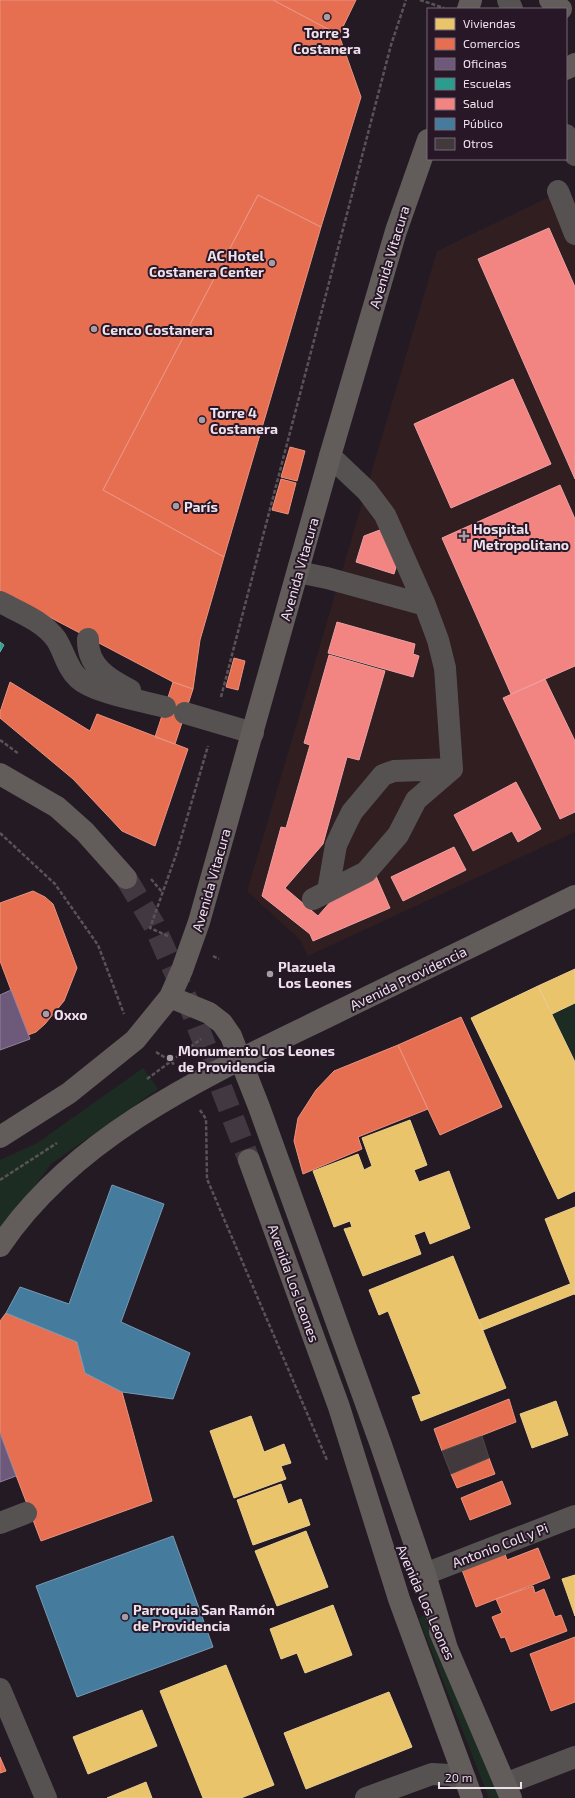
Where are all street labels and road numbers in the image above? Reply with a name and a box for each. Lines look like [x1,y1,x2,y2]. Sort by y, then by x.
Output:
street label: Avenida Vitacura [365,204,413,310]
street label: Avenida Vitacura [276,515,322,623]
street label: Avenida Vitacura [188,826,234,934]
street label: Avenida Providencia [347,942,469,1014]
street label: Avenida Los Leones [265,1222,323,1344]
street label: Antonio Coll y Pi [450,1519,550,1571]
street label: Avenida Los Leones [393,1542,459,1662]

